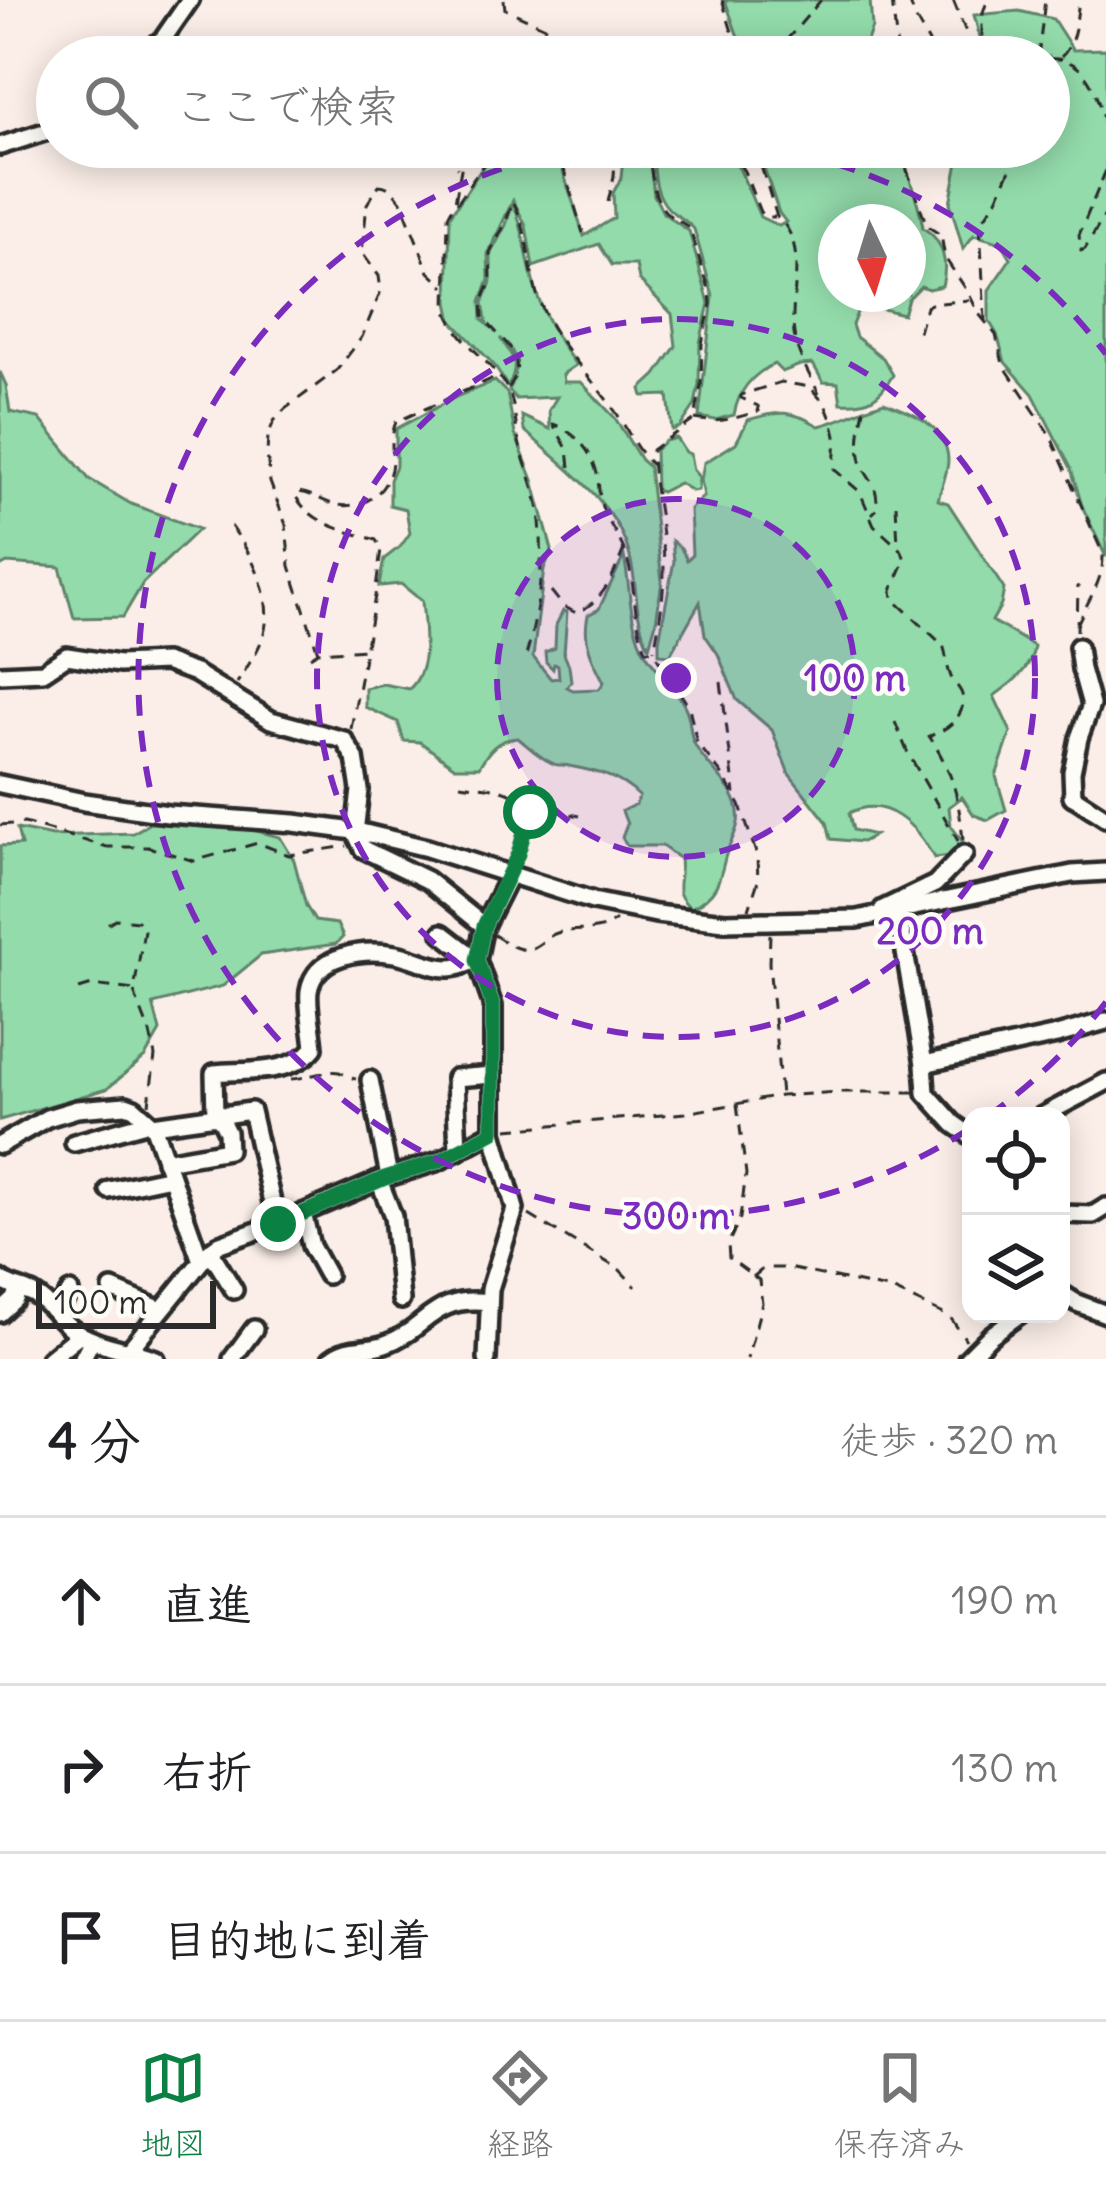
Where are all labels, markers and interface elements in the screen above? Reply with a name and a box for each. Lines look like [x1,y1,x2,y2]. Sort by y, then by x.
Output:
search box [36,36,1070,168]
icon: search [78,69,144,135]
text: ここで検索 [174,78,399,134]
north arrow [818,204,926,312]
text: 100 m [804,656,906,701]
centre of rings [655,657,697,699]
route start [503,785,557,839]
text: 200 m [876,909,984,954]
map controls [962,1107,1070,1323]
button: locate [962,1107,1070,1215]
text: 300 m [622,1194,730,1239]
route end [251,1197,305,1251]
button: layers [962,1215,1070,1323]
scale bar [36,1275,216,1328]
text: 100 m [54,1281,147,1323]
text: 4 分 [48,1409,141,1473]
text: 徒歩 · 320 m [840,1416,1058,1465]
icon: ahead [48,1568,114,1634]
text: 直進 [162,1576,252,1632]
text: 190 m [951,1576,1058,1625]
icon: right [48,1736,114,1802]
text: 右折 [162,1744,252,1800]
text: 130 m [951,1744,1058,1793]
icon: arrive [48,1904,114,1970]
text: 目的地に到着 [162,1912,432,1968]
tab: 地図 [140,2045,206,2165]
tab: 経路 [487,2045,553,2165]
tab: 保存済み [834,2045,966,2165]

